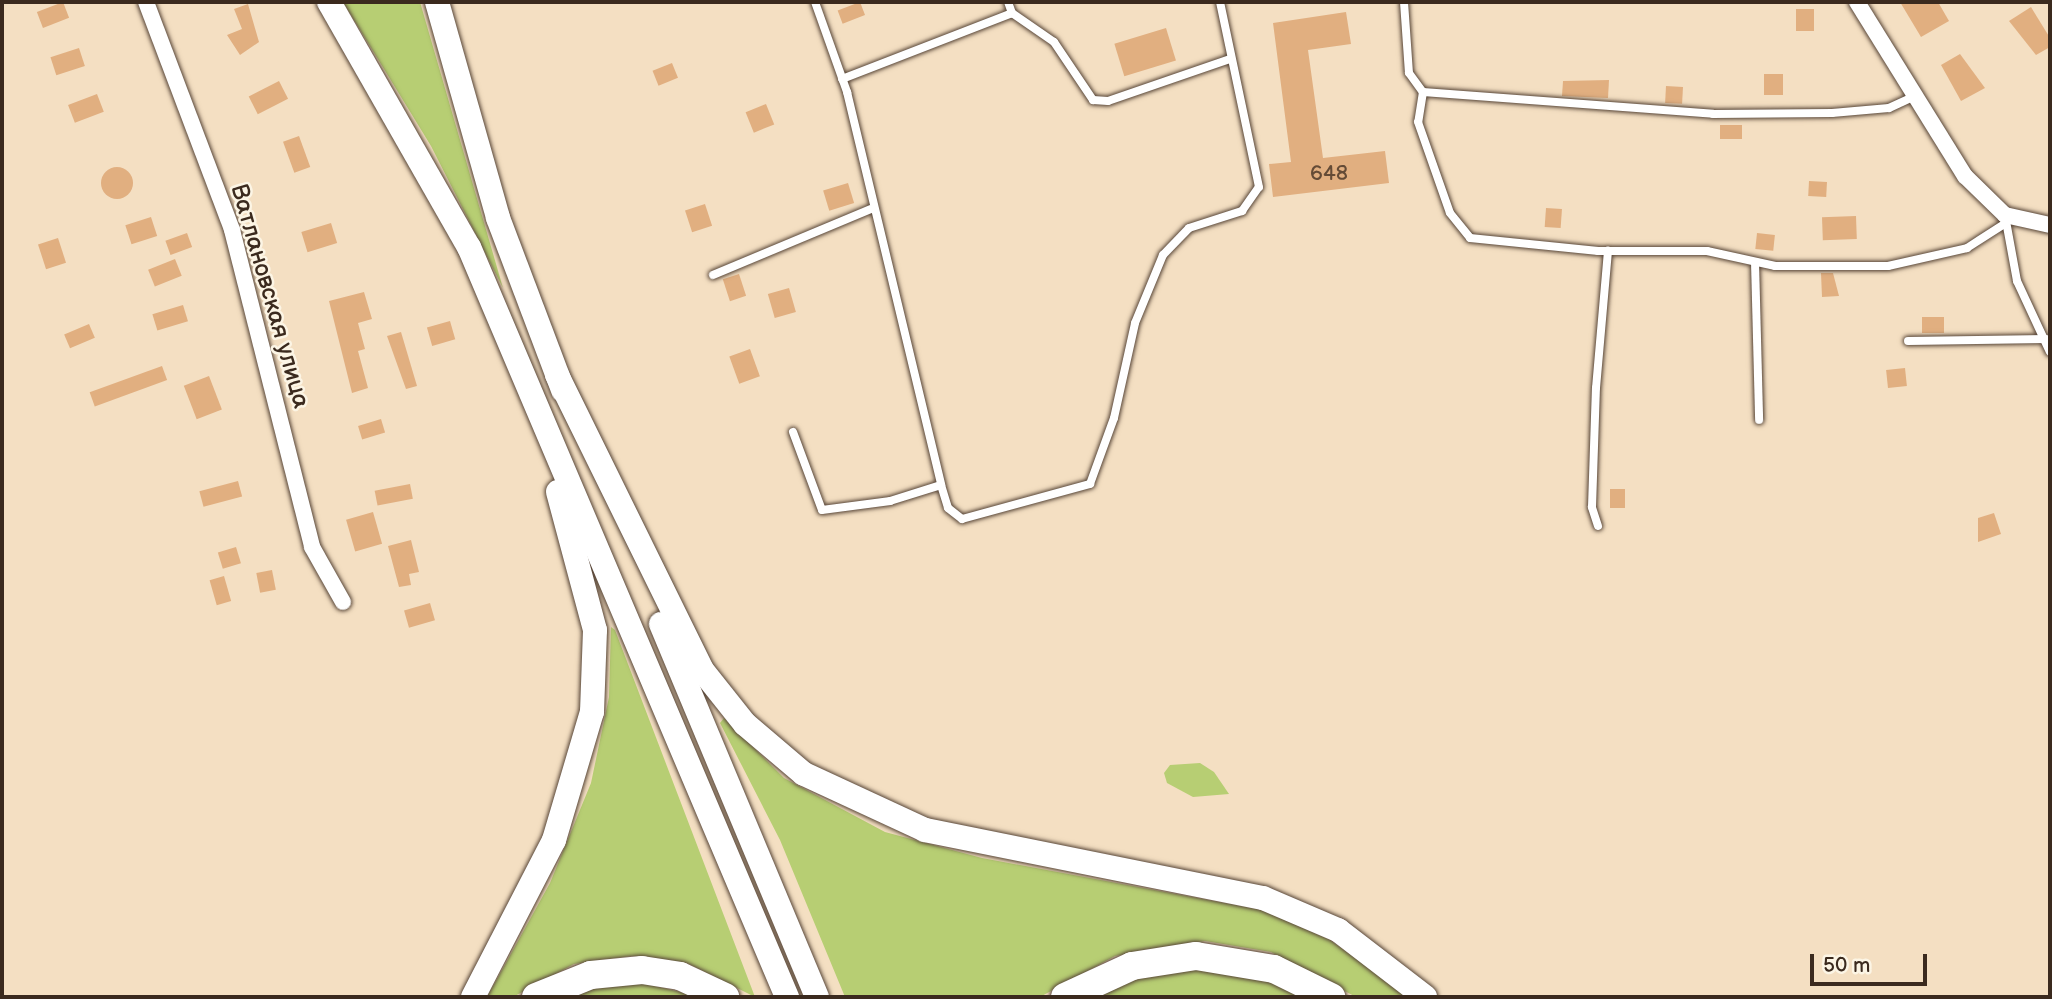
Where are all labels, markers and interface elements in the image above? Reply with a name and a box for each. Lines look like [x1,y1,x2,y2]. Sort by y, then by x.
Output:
house number: 648 [1310,161,1348,187]
street label: Ватлановская улица [224,181,316,411]
scale bar [1814,940,1931,984]
text: 50 m [1823,953,1870,978]

